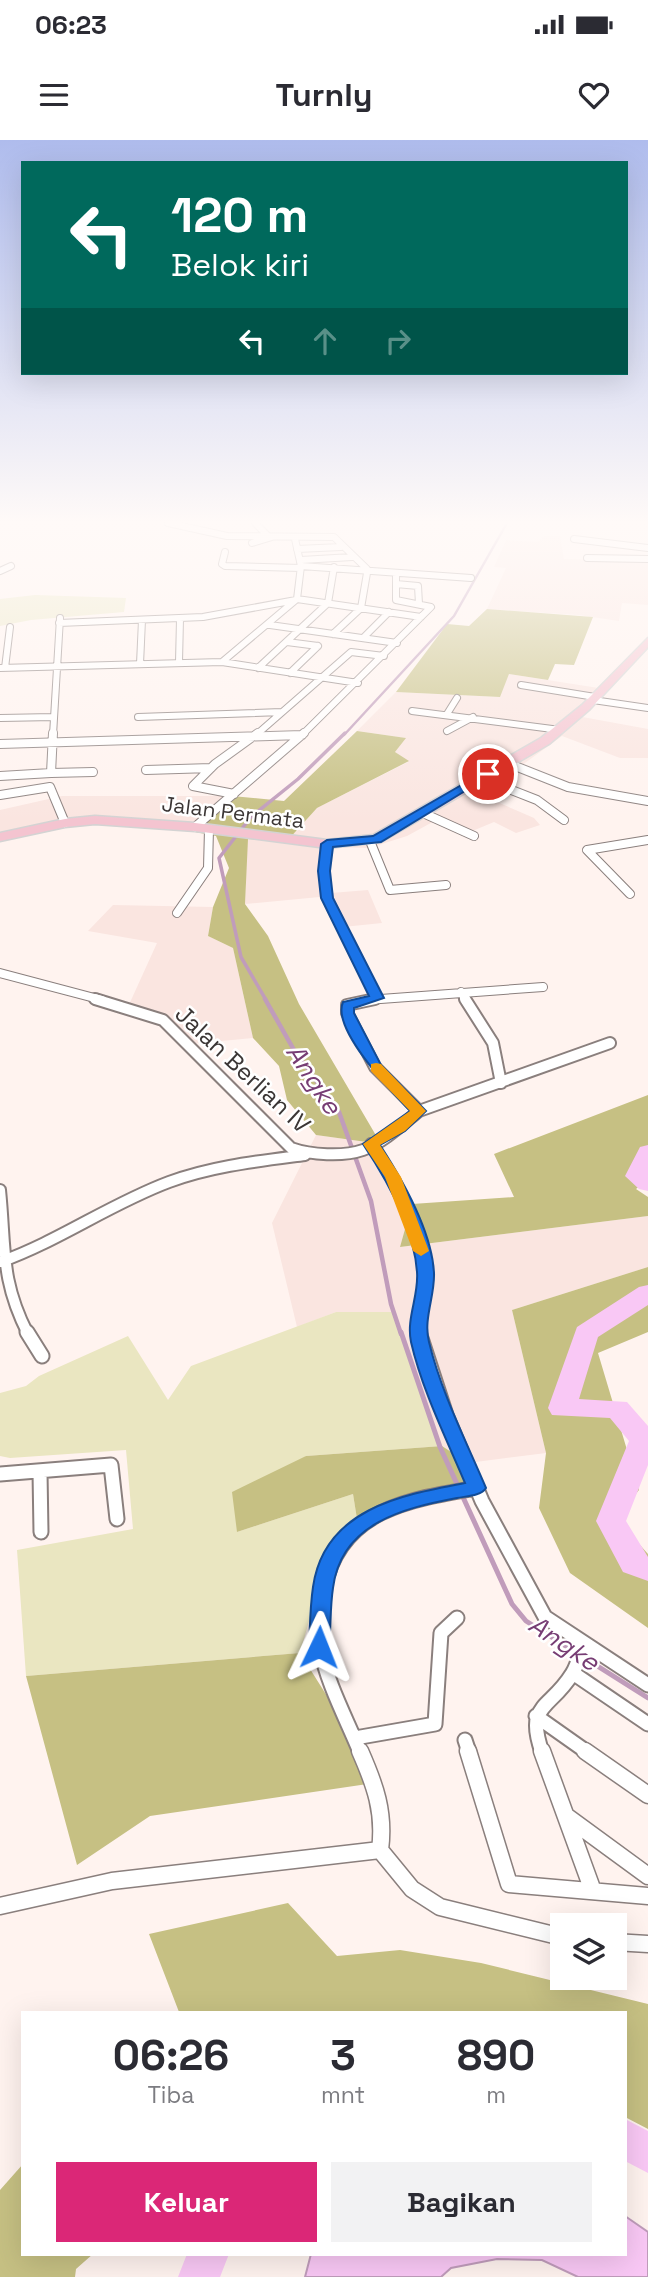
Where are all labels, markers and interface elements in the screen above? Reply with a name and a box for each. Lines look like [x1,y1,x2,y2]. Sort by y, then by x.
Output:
text: 06:23 [35,8,107,42]
text: Turnly [276,75,372,115]
icon: menu [35,76,73,114]
icon: heart [575,76,613,114]
text: 120 m [171,184,308,246]
icon: left [56,189,147,280]
text: Belok kiri [171,245,309,285]
icon: left [233,322,271,360]
icon: ahead [306,322,344,360]
icon: right [379,322,417,360]
pin [458,744,518,804]
icon: arrive [469,755,507,793]
street label: Jalan Permata [160,790,306,834]
street label: Jalan Berlian IV [169,998,317,1140]
water label: Angke [279,1037,350,1122]
water label: Angke [522,1607,607,1680]
position arrow [282,1610,356,1684]
map controls [550,1913,627,1990]
button: layers [550,1913,627,1990]
text: 06:26 [113,2029,229,2082]
text: 3 [330,2029,356,2082]
text: 890 [457,2029,535,2082]
text: Tiba [148,2080,195,2110]
text: mnt [321,2080,365,2110]
text: m [486,2080,506,2110]
button: Keluar [56,2162,317,2242]
button: Bagikan [331,2162,592,2242]

